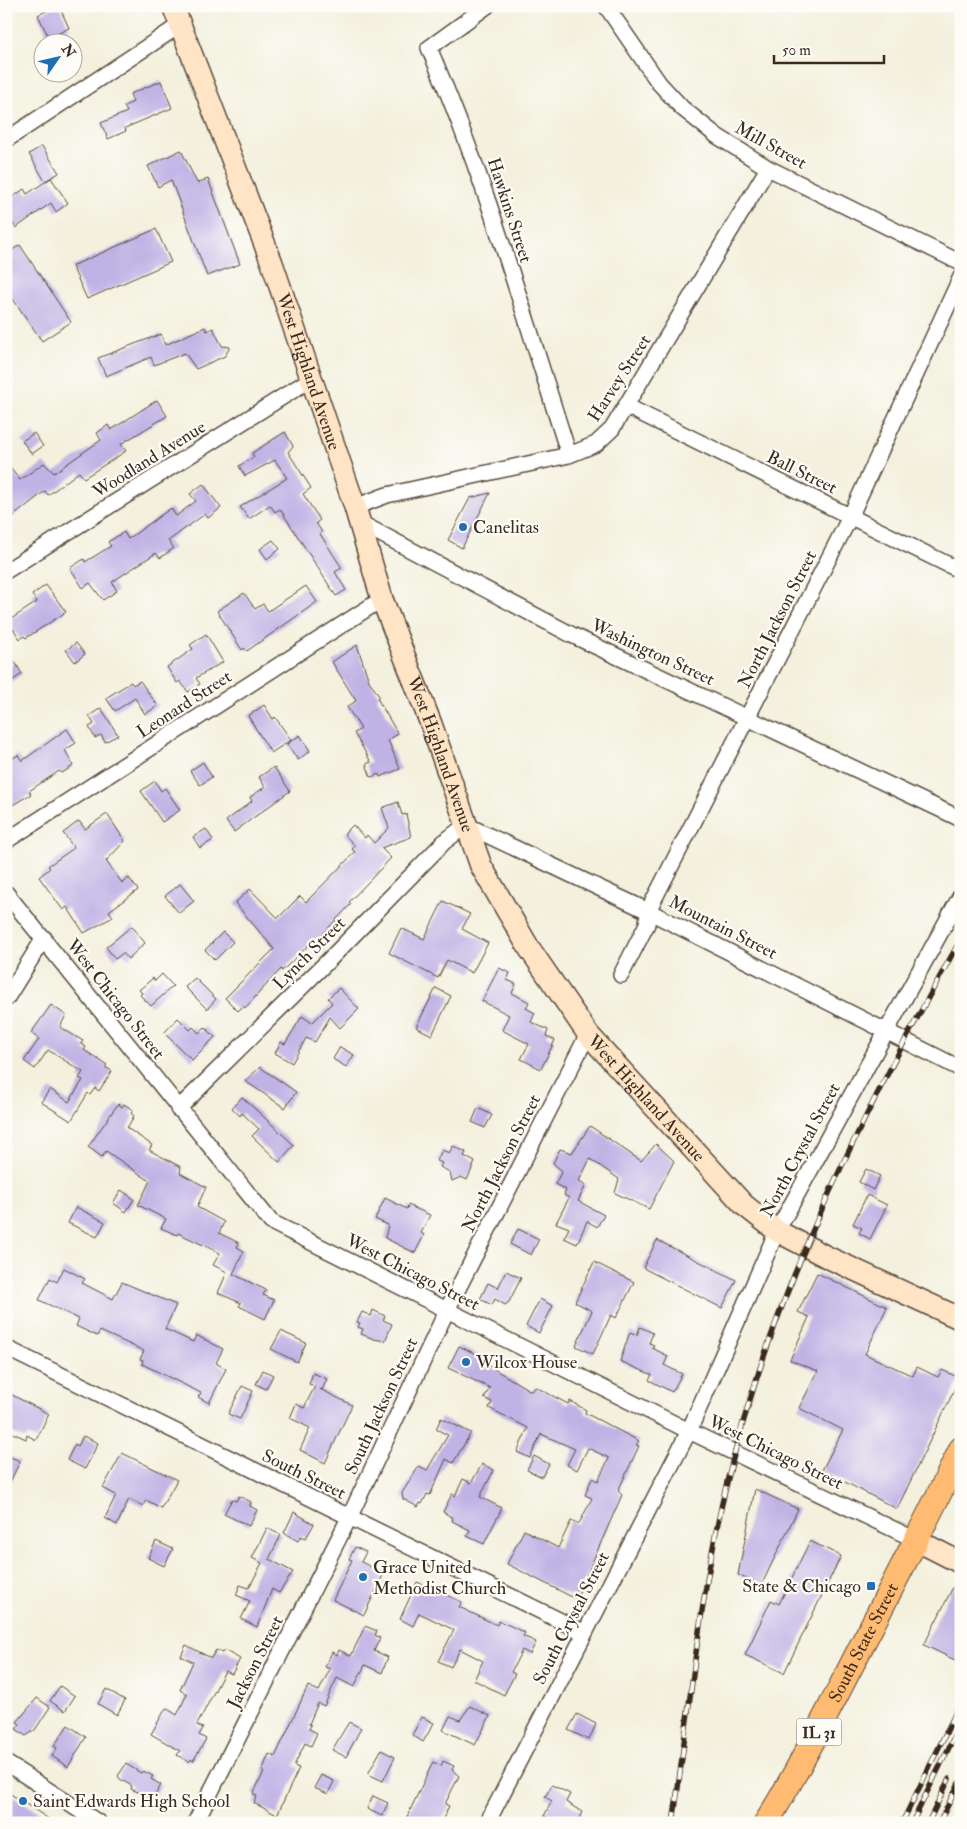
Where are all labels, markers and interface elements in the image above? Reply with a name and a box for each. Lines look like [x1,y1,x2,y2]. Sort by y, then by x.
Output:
north arrow [32,32,82,82]
scale bar [774,32,884,64]
text: N [57,40,79,61]
text: 50 m [782,41,811,60]
street label: Mill Street [731,116,811,175]
street label: Hawkins Street [482,155,537,266]
street label: West Highland Avenue [271,289,346,453]
street label: Harvey Street [583,330,656,426]
street label: Woodland Avenue [88,415,210,504]
street label: Ball Street [763,446,841,499]
place label: Canelitas [473,516,539,539]
marker: Canelitas [457,521,469,533]
street label: North Jackson Street [733,546,822,692]
street label: Washington Street [587,613,718,691]
street label: Leonard Street [132,665,236,744]
street label: West Highland Avenue [401,672,479,836]
street label: Mountain Street [665,890,781,965]
street label: Lynch Street [268,912,351,995]
street label: West Chicago Street [61,934,170,1064]
street label: West Highland Avenue [582,1029,710,1167]
street label: North Crystal Street [755,1079,846,1221]
street label: North Jackson Street [457,1090,546,1236]
street label: West Chicago Street [341,1228,483,1316]
street label: South Jackson Street [340,1334,423,1478]
place label: Wilcox House [475,1351,578,1374]
marker: Wilcox House [460,1356,472,1368]
street label: West Chicago Street [704,1410,847,1495]
street label: South Street [258,1444,350,1505]
street label: South Crystal Street [528,1548,615,1688]
place label: Grace United Methodist Church [373,1556,507,1600]
marker: Grace United Methodist Church [357,1571,369,1583]
place label: State & Chicago [742,1575,861,1598]
street label: South State Street [824,1579,904,1706]
marker: State & Chicago [865,1580,877,1592]
street label: Jackson Street [222,1612,289,1713]
road number: IL 31 [796,1718,842,1745]
place label: Saint Edwards High School [33,1790,230,1813]
marker: Saint Edwards High School [17,1795,29,1807]

